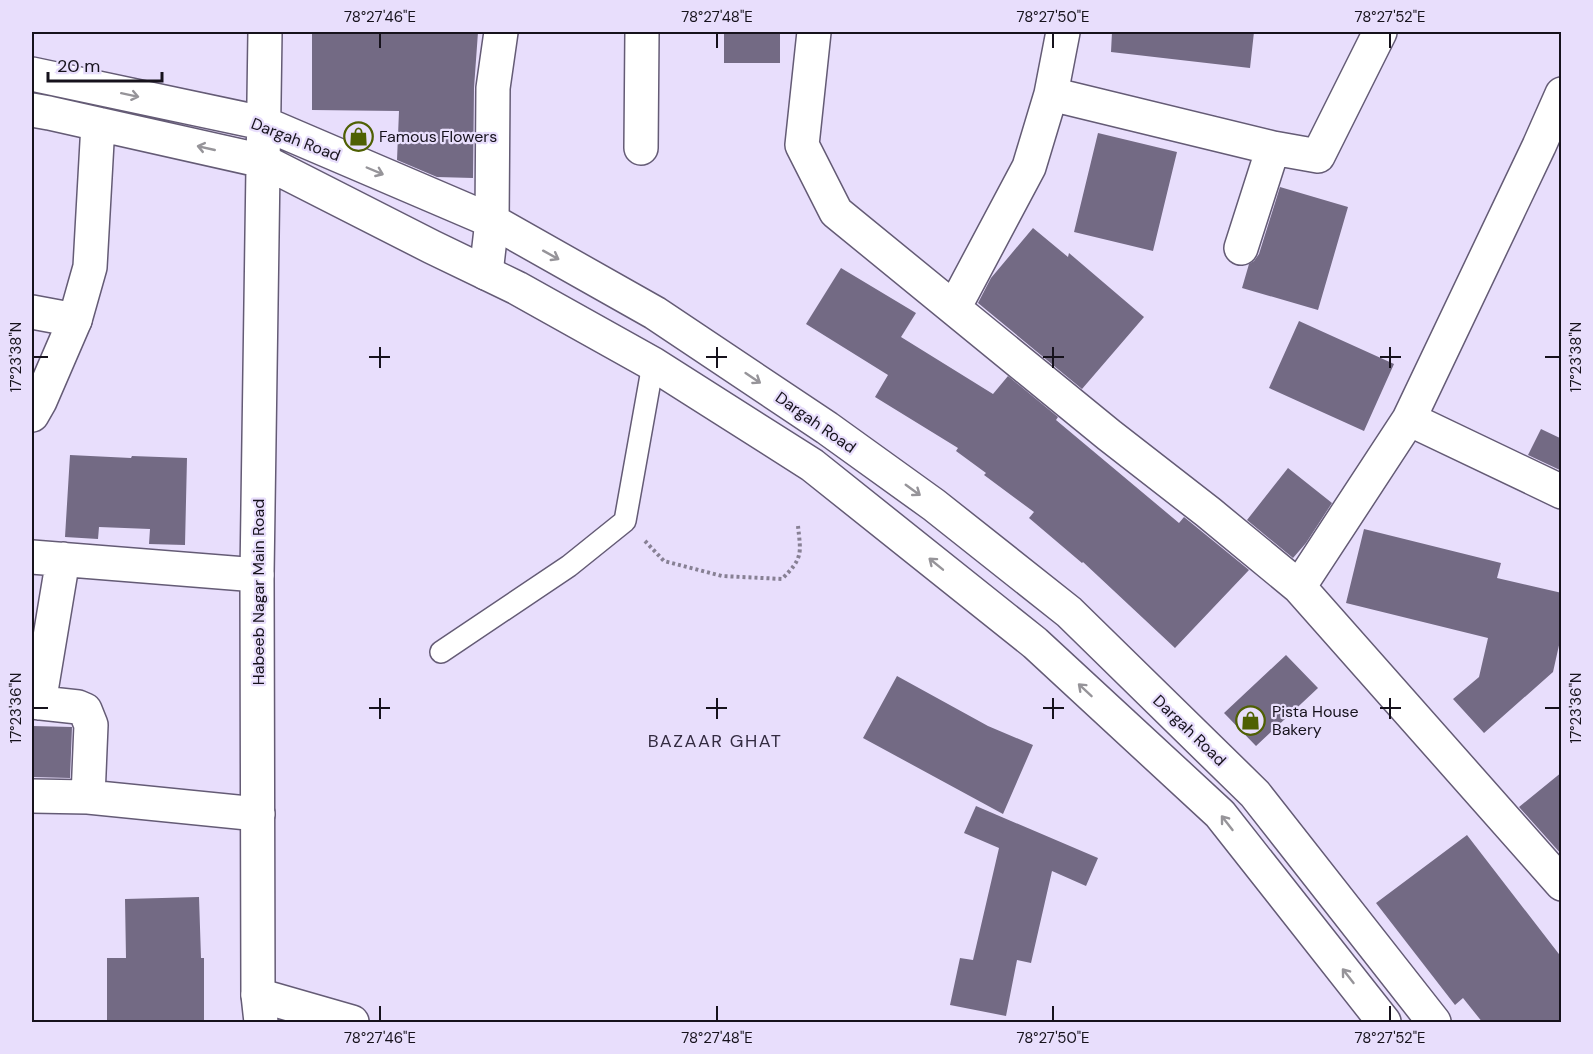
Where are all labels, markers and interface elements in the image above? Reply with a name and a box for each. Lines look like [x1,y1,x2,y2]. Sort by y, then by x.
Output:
text: 78°27'46"E [344,7,416,27]
text: 78°27'48"E [681,7,753,27]
text: 78°27'50"E [1016,7,1090,27]
text: 78°27'52"E [1354,7,1426,27]
scale bar [48,45,162,83]
text: 20 m [57,54,100,78]
one-way arrow [119,90,139,101]
street label: Dargah Road [248,113,343,166]
shop icon: Famous Flowers [342,120,374,152]
place label: Famous Flowers [379,126,497,147]
one-way arrow [197,142,216,154]
one-way arrow [366,166,384,177]
one-way arrow [542,249,559,261]
text: 17°23'38"N [6,322,26,392]
text: 17°23'38"N [1566,322,1586,392]
one-way arrow [744,372,761,385]
street label: Dargah Road [771,387,860,458]
one-way arrow [904,484,920,496]
street label: Habeeb Nagar Main Road [248,499,269,685]
one-way arrow [928,558,944,571]
text: 17°23'36"N [6,673,26,743]
text: 17°23'36"N [1566,673,1586,743]
one-way arrow [1078,683,1093,697]
street label: Dargah Road [1149,690,1231,770]
place label: Pista House Bakery [1272,701,1359,740]
shop icon: Pista House Bakery [1235,704,1267,736]
district label: BAZAAR GHAT [648,729,782,753]
one-way arrow [1221,815,1234,831]
one-way arrow [1341,969,1354,985]
text: 78°27'46"E [344,1028,416,1048]
text: 78°27'48"E [681,1028,753,1048]
text: 78°27'50"E [1016,1028,1090,1048]
text: 78°27'52"E [1354,1028,1426,1048]

